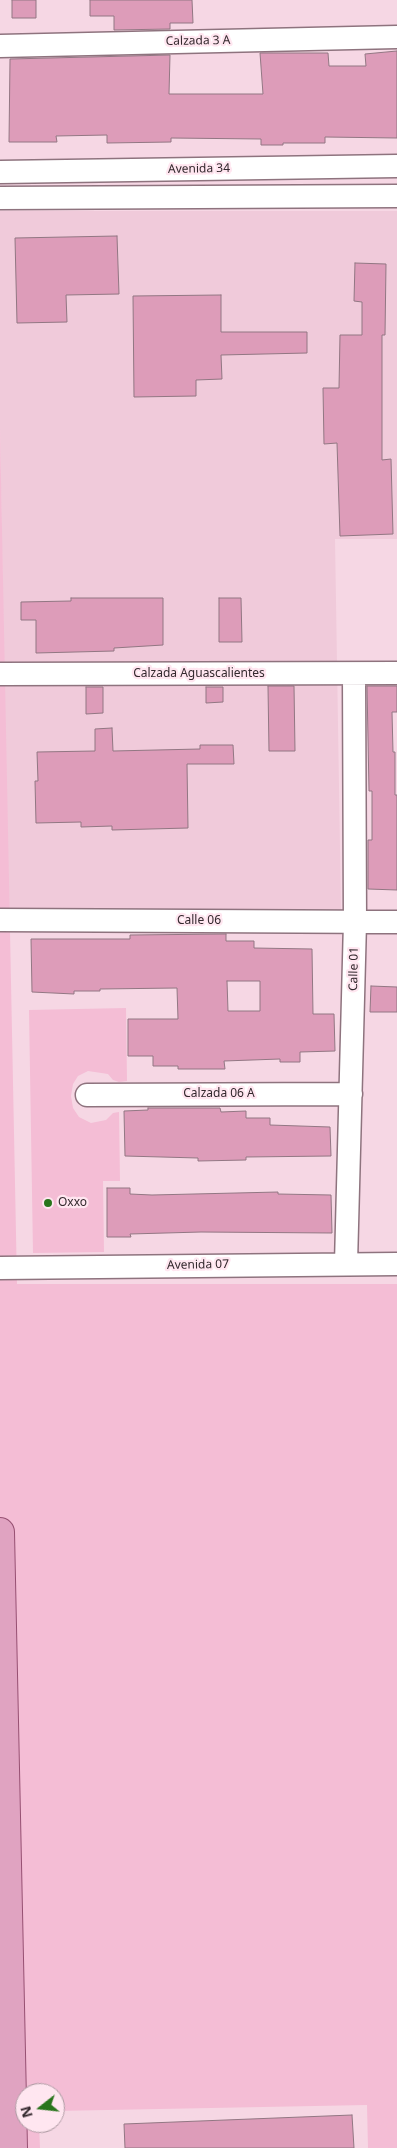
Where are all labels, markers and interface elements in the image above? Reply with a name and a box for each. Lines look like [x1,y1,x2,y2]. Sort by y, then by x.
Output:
street label: Calzada 3 A [166,33,230,49]
street label: Avenida 34 [168,161,230,177]
street label: Calzada Aguascalientes [133,667,265,681]
street label: Calle 06 [177,914,221,928]
street label: Calle 01 [346,947,362,991]
street label: Calzada 06 A [183,1087,255,1101]
place label: Oxxo [58,1196,87,1210]
marker: Oxxo [42,1197,54,1209]
street label: Avenida 07 [167,1257,229,1273]
north arrow [15,2083,65,2133]
text: N [15,2104,37,2120]

